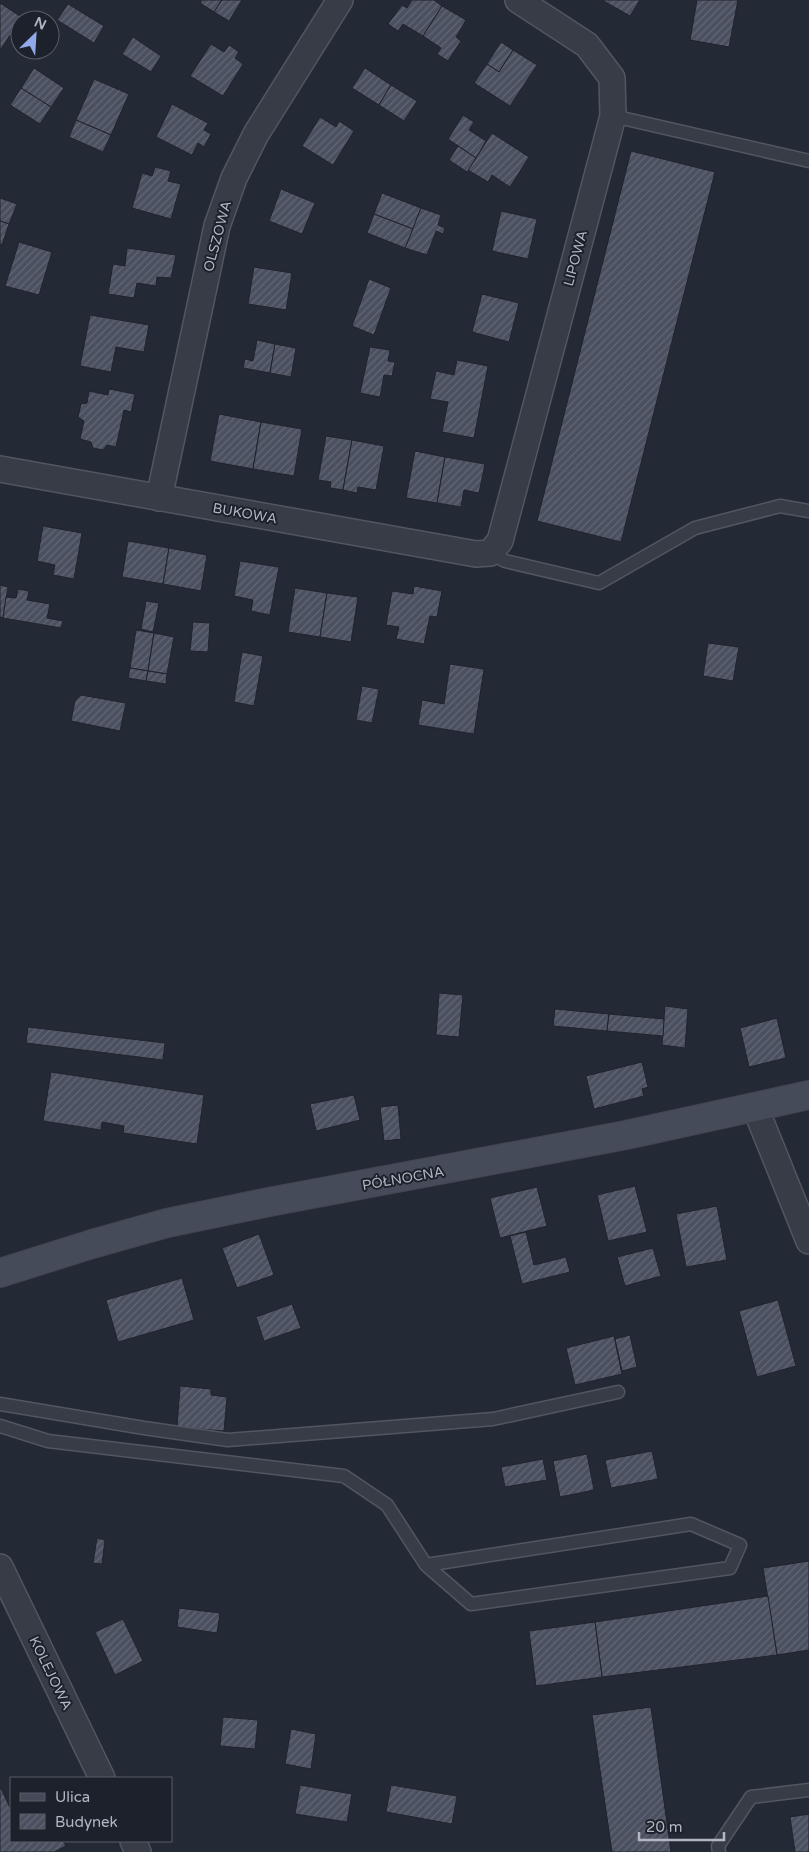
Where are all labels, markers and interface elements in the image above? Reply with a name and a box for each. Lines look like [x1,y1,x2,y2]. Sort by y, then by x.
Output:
north arrow [10,10,60,60]
text: N [32,14,49,34]
street label: OLSZOWA [200,199,235,274]
street label: LIPOWA [560,228,591,288]
street label: BUKOWA [211,499,279,528]
street label: PÓŁNOCNA [361,1163,445,1194]
street label: KOLEJOWA [25,1634,76,1713]
legend [10,1777,172,1842]
text: Ulica [55,1788,90,1806]
scale bar [639,1810,724,1842]
text: Budynek [55,1813,118,1831]
text: 20 m [646,1818,683,1836]

